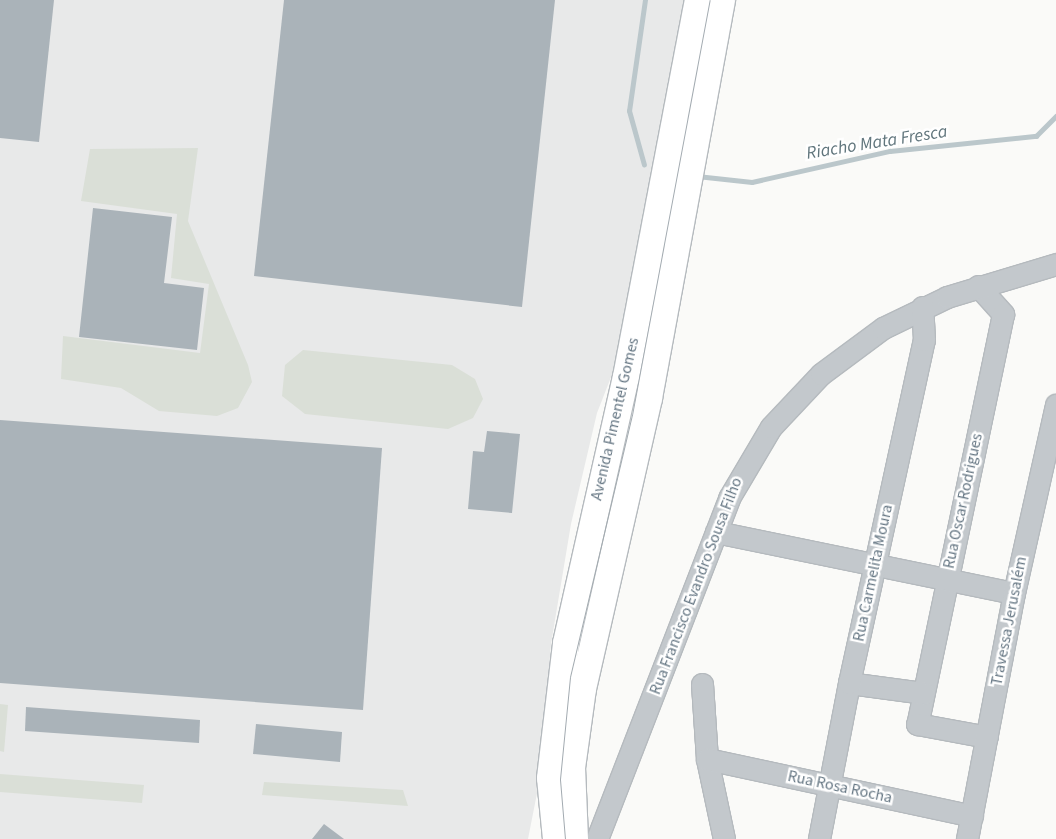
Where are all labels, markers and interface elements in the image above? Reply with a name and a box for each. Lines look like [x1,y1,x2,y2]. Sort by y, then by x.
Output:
water label: Riacho Mata Fresca [805,121,949,165]
street label: Avenida Pimentel Gomes [587,336,643,502]
street label: Rua Oscar Rodrigues [939,432,987,570]
street label: Rua Francisco Evandro Sousa Filho [646,475,746,697]
street label: Rua Carmelita Moura [849,503,897,643]
street label: Travessa Jerusalém [987,555,1031,687]
street label: Rua Rosa Rocha [786,767,894,807]

